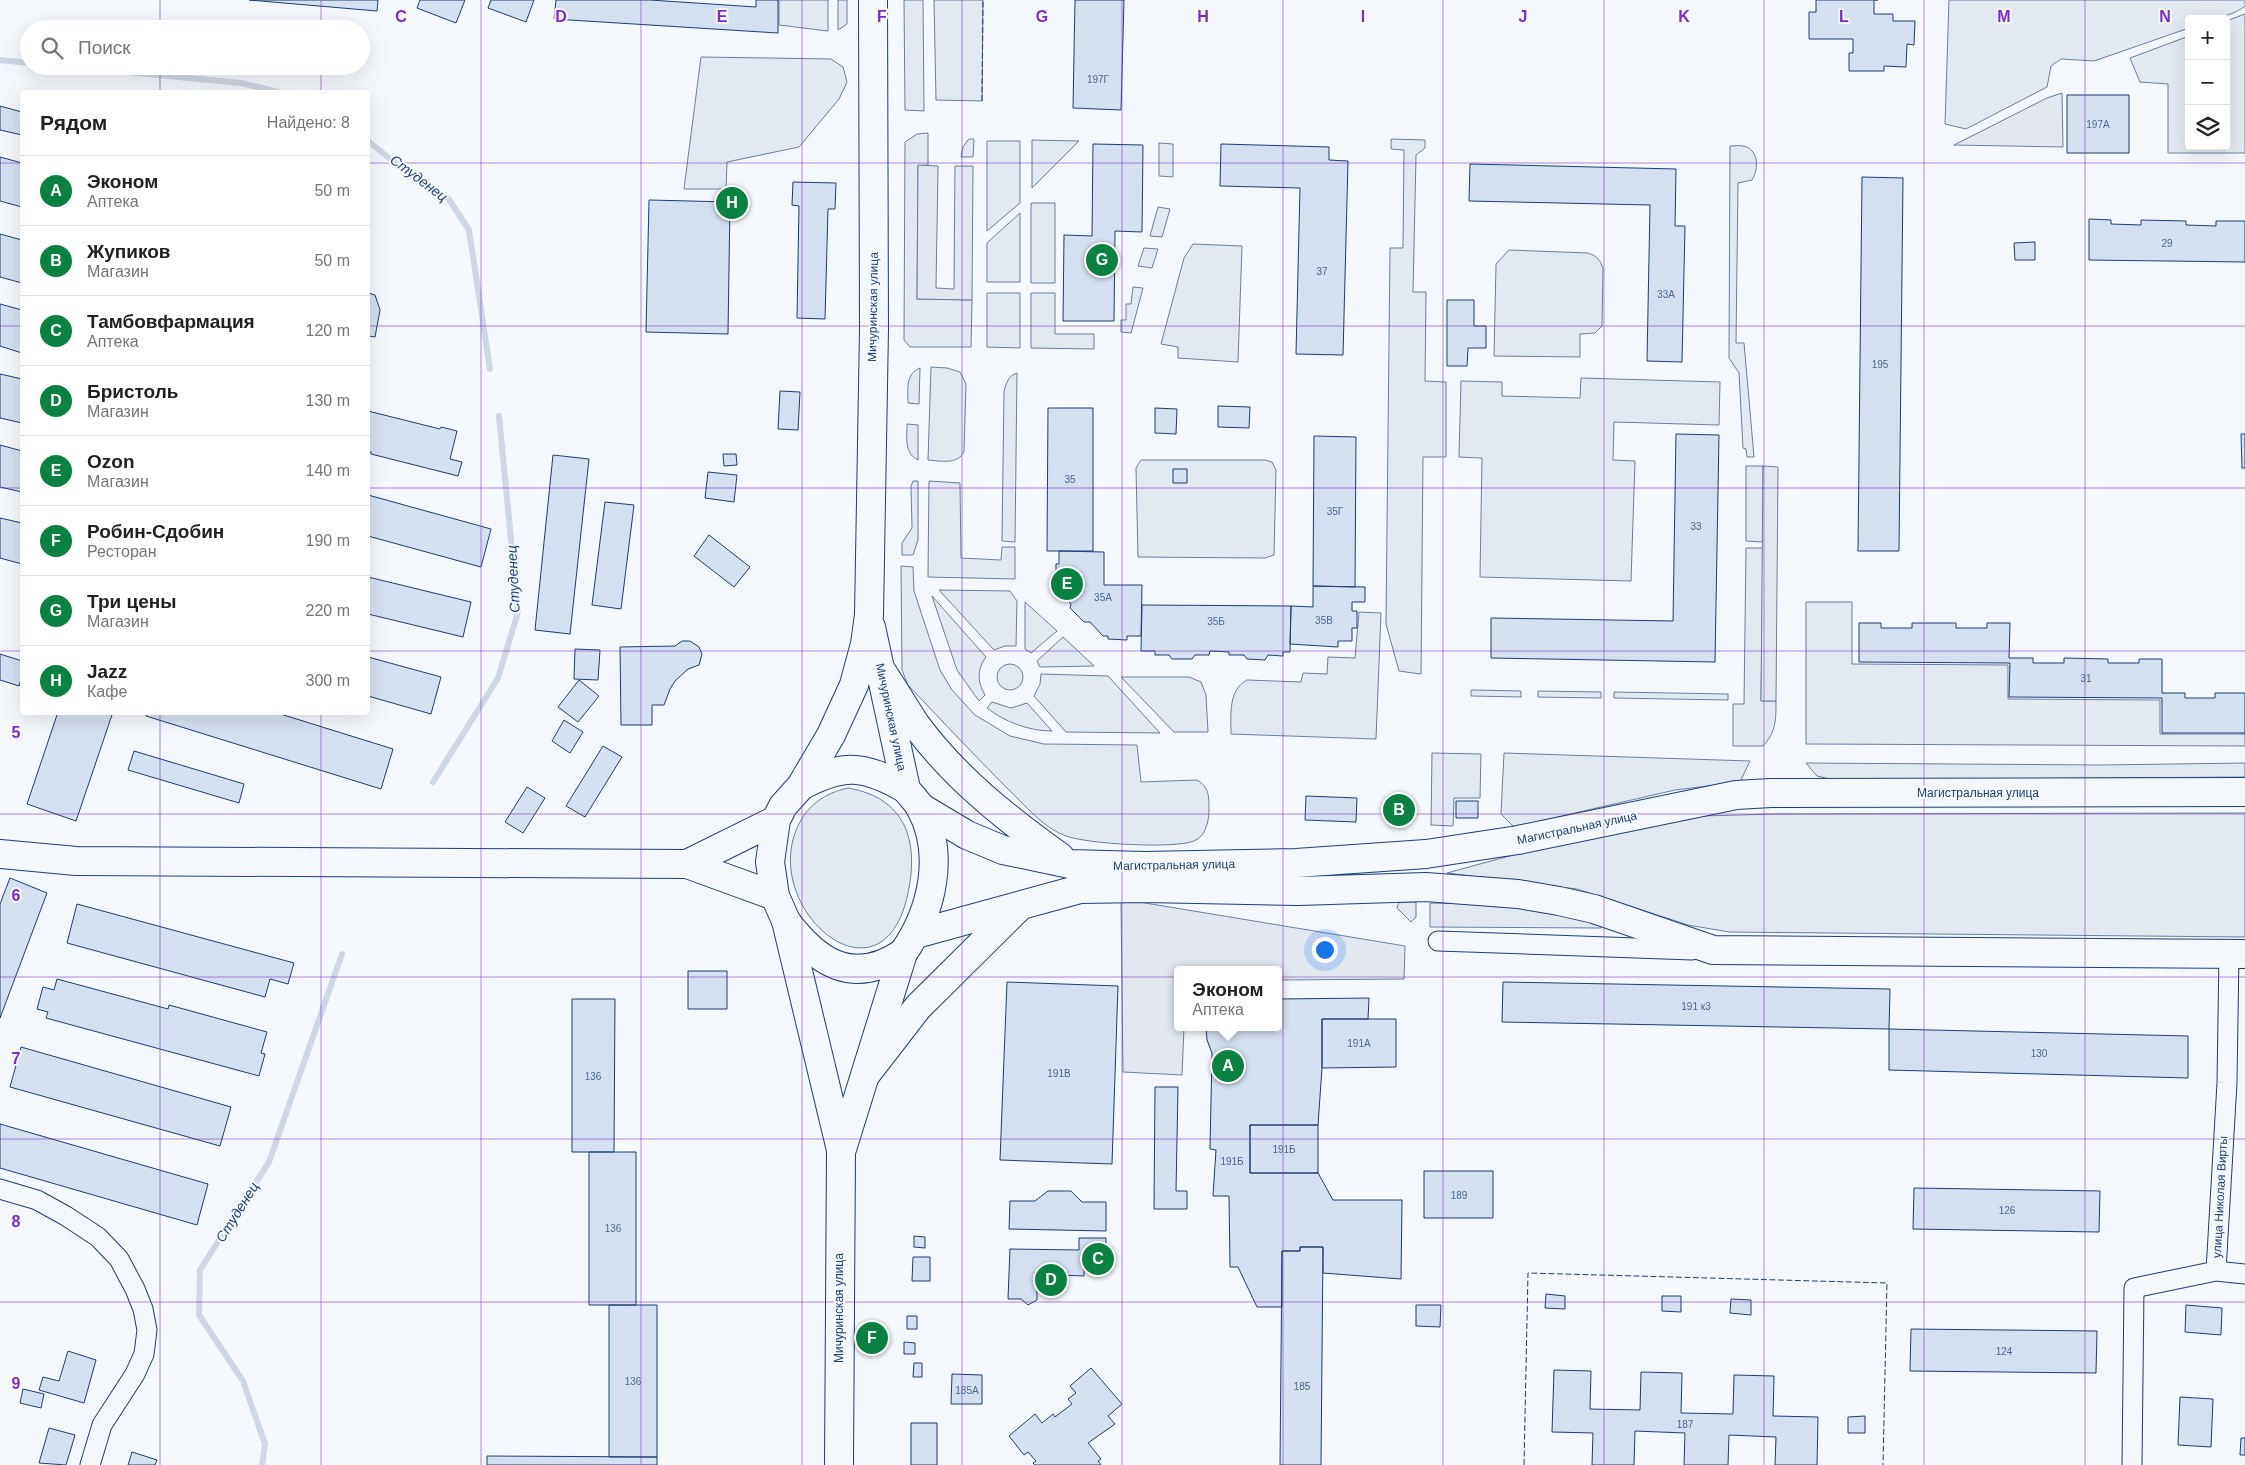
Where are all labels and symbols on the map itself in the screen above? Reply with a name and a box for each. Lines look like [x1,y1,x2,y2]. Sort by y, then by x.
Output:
text: C [395,8,407,25]
text: D [555,8,567,25]
text: E [717,8,728,25]
text: F [877,8,887,25]
text: G [1036,8,1048,25]
text: H [1197,8,1209,25]
text: I [1361,8,1365,25]
text: J [1519,8,1527,25]
text: K [1678,8,1690,25]
text: L [1839,8,1849,25]
text: M [1997,8,2011,25]
text: N [2159,8,2171,25]
house number: 197Г [1087,74,1110,85]
house number: 197А [2086,119,2110,130]
water label: Студенец [387,151,451,205]
pin: H [716,184,748,222]
house number: 29 [2161,238,2173,249]
pin: G [1086,241,1118,279]
street label: Мичуринская улица [865,252,881,362]
house number: 37 [1316,266,1328,277]
house number: 33А [1657,289,1675,300]
house number: 195 [1872,359,1889,370]
house number: 35 [1064,474,1076,485]
house number: 35Г [1327,506,1344,517]
house number: 33 [1690,521,1702,532]
water label: Студенец [503,545,523,613]
pin: E [1051,565,1083,603]
house number: 35А [1094,592,1112,603]
house number: 35В [1315,615,1333,626]
house number: 35Б [1207,616,1225,627]
street label: Мичуринская улица [873,662,909,772]
house number: 31 [2080,673,2092,684]
text: 5 [12,724,21,741]
street label: Магистральная улица [1917,786,2039,800]
pin: B [1383,791,1415,829]
street label: Магистральная улица [1516,808,1638,848]
street label: Магистральная улица [1113,857,1235,873]
text: 6 [12,887,21,904]
your location [1312,937,1338,963]
house number: 191 к3 [1681,1001,1711,1012]
house number: 191А [1347,1038,1371,1049]
pin: A [1212,1047,1244,1085]
house number: 130 [2031,1048,2048,1059]
text: 7 [12,1050,21,1067]
house number: 191В [1047,1068,1071,1079]
house number: 136 [585,1071,602,1082]
street label: улица Николая Вирты [2210,1136,2230,1258]
house number: 191Б [1272,1144,1296,1155]
house number: 191Б [1220,1156,1244,1167]
water label: Студенец [212,1179,262,1245]
house number: 189 [1451,1190,1468,1201]
house number: 126 [1999,1205,2016,1216]
text: 8 [12,1213,21,1230]
house number: 136 [605,1223,622,1234]
pin: C [1082,1240,1114,1278]
street label: Мичуринская улица [832,1253,846,1363]
pin: D [1035,1261,1067,1299]
pin: F [856,1319,888,1357]
house number: 124 [1996,1346,2013,1357]
text: 9 [12,1375,21,1392]
house number: 136 [625,1376,642,1387]
house number: 185 [1294,1381,1311,1392]
house number: 185А [955,1385,979,1396]
house number: 187 [1677,1419,1694,1430]

